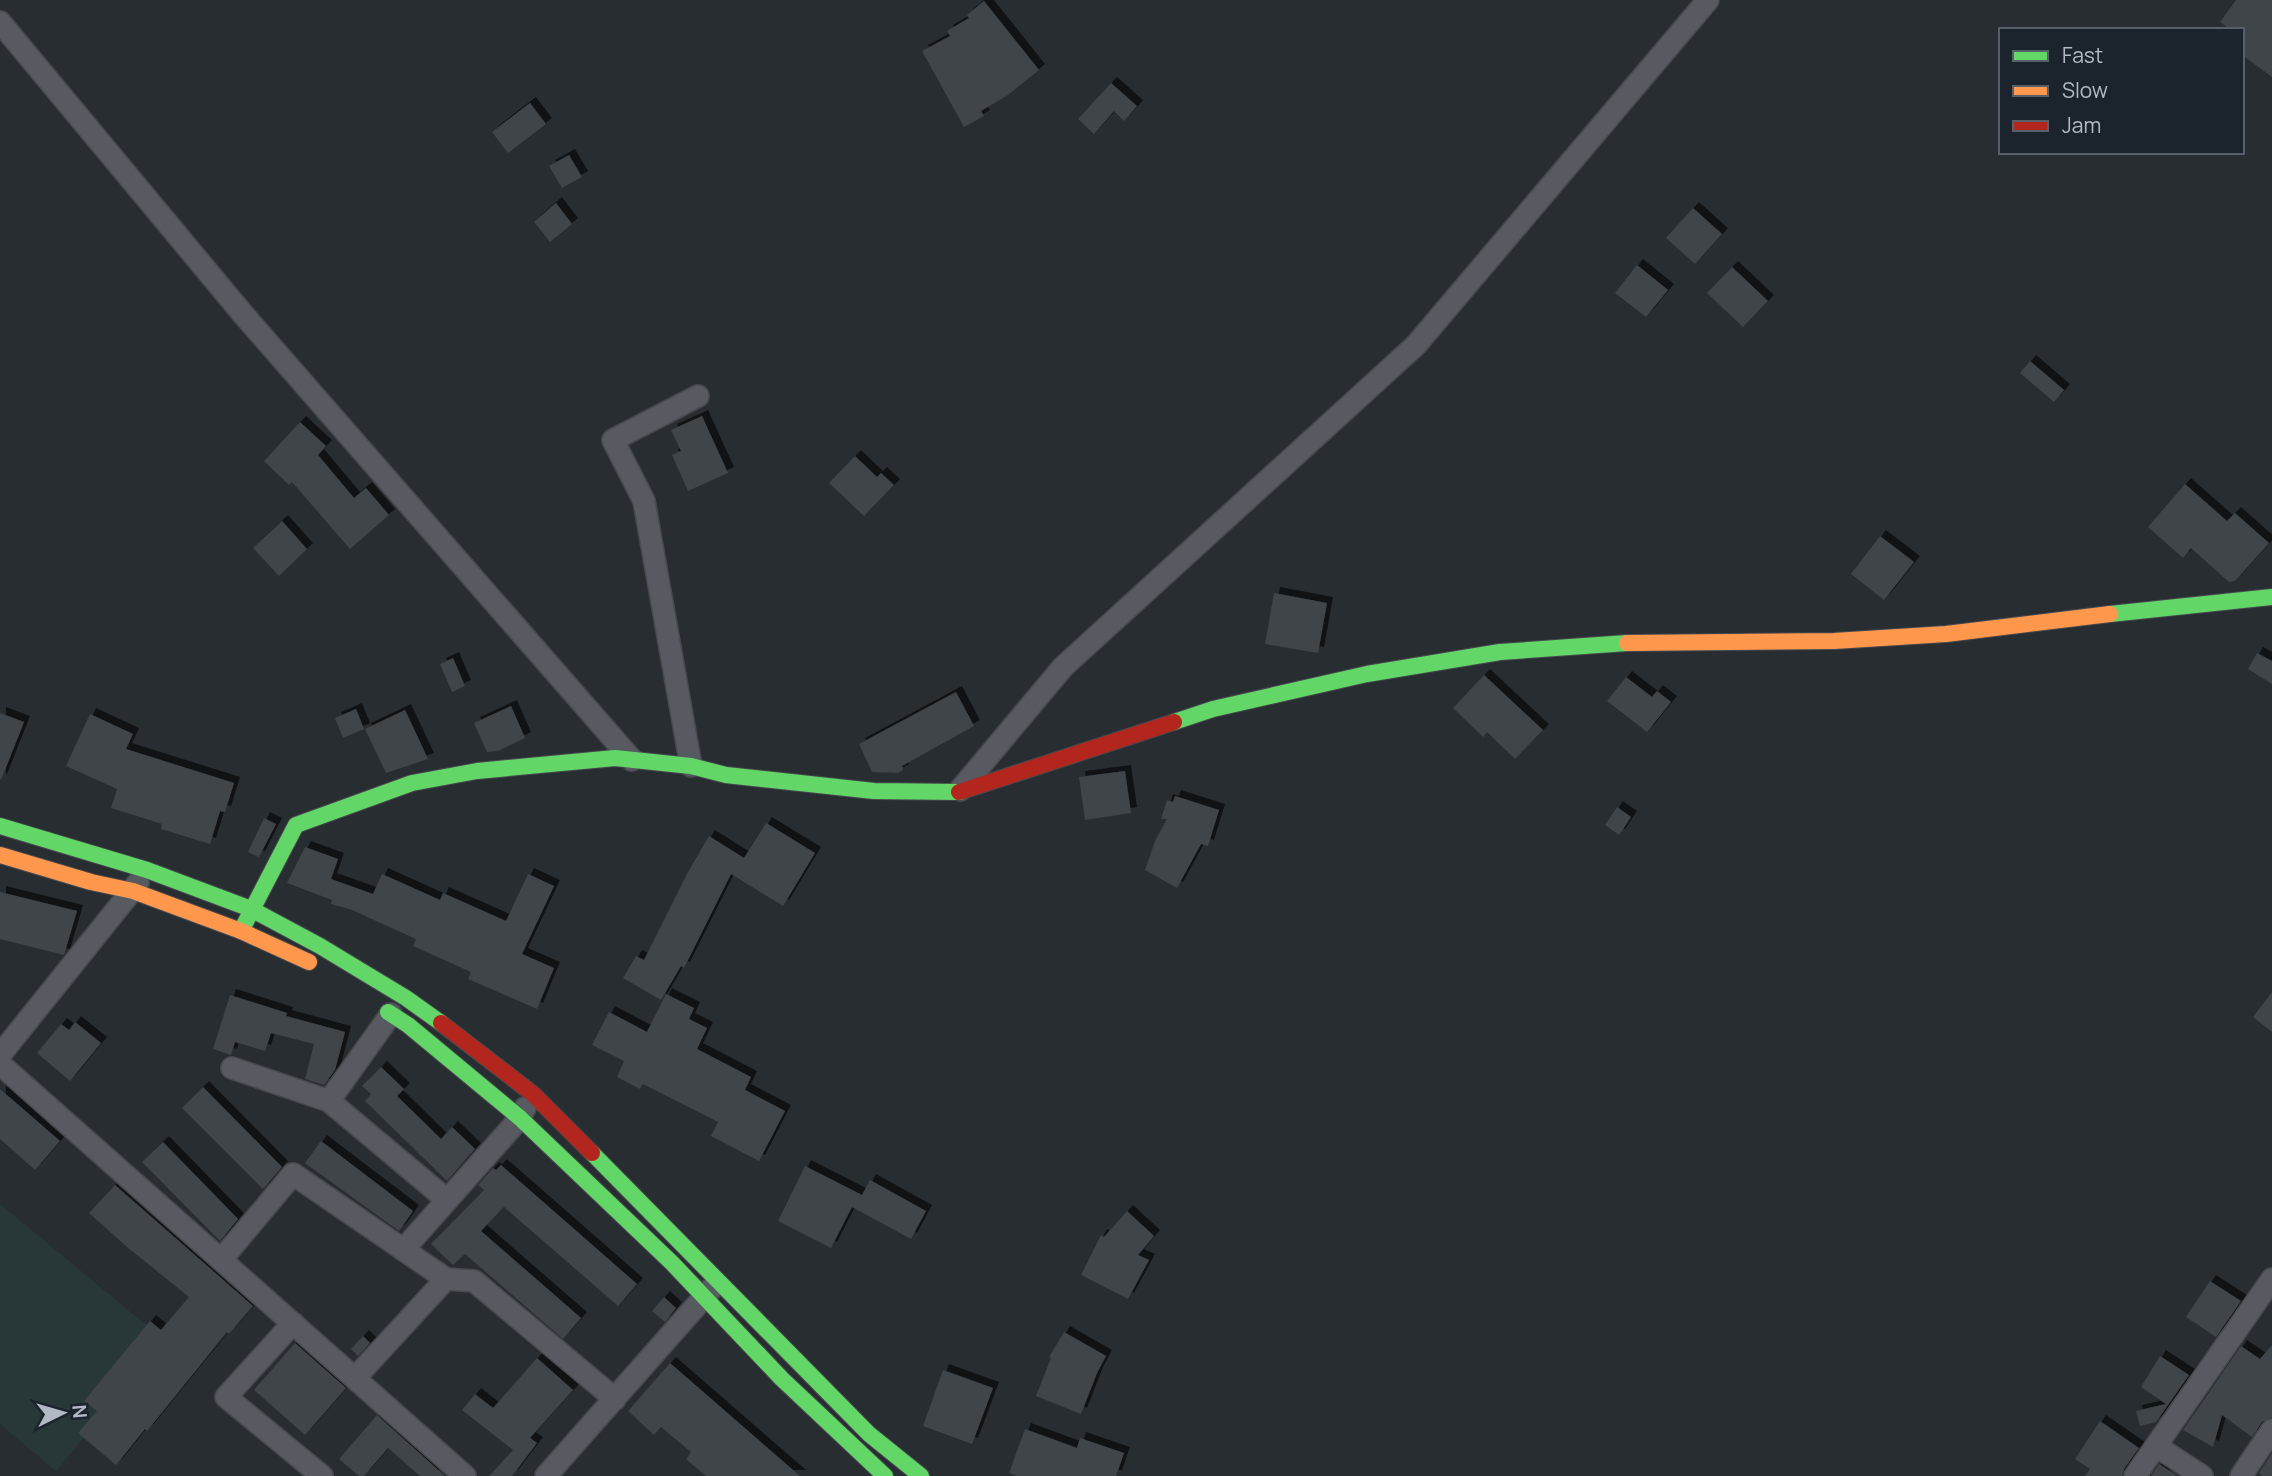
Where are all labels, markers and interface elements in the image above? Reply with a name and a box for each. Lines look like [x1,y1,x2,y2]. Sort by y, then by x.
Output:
legend [1999,28,2244,154]
text: Fast [2062,41,2103,69]
text: Slow [2062,76,2108,104]
text: Jam [2062,111,2101,139]
north arrow [28,1378,98,1448]
text: N [66,1404,93,1419]

